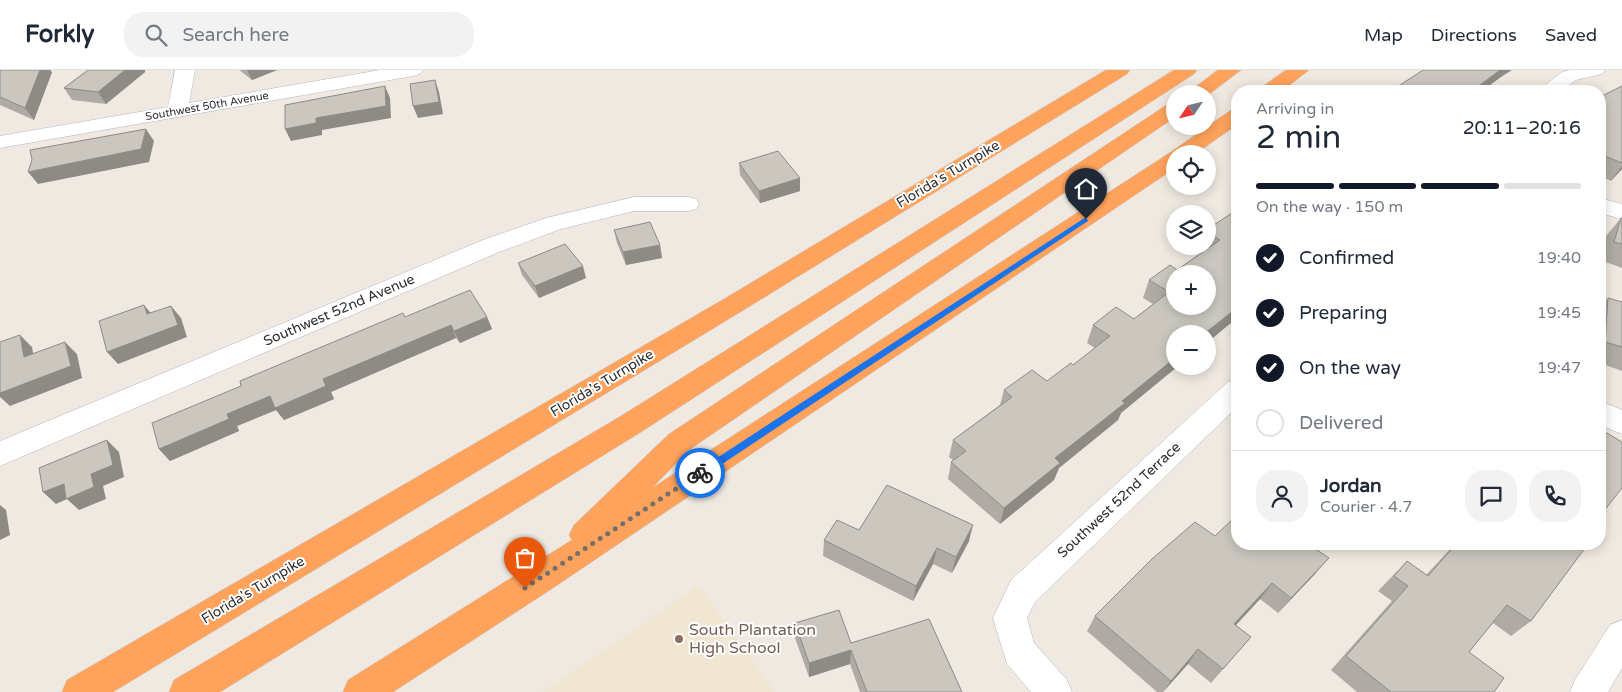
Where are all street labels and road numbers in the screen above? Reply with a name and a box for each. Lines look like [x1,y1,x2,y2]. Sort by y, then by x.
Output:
street label: Southwest 50th Avenue [144,89,270,123]
street label: Florida's Turnpike [893,136,1003,211]
street label: Southwest 52nd Avenue [261,270,417,350]
street label: Florida's Turnpike [547,345,657,420]
street label: Southwest 52nd Terrace [1054,438,1184,561]
street label: Florida's Turnpike [198,552,308,627]

